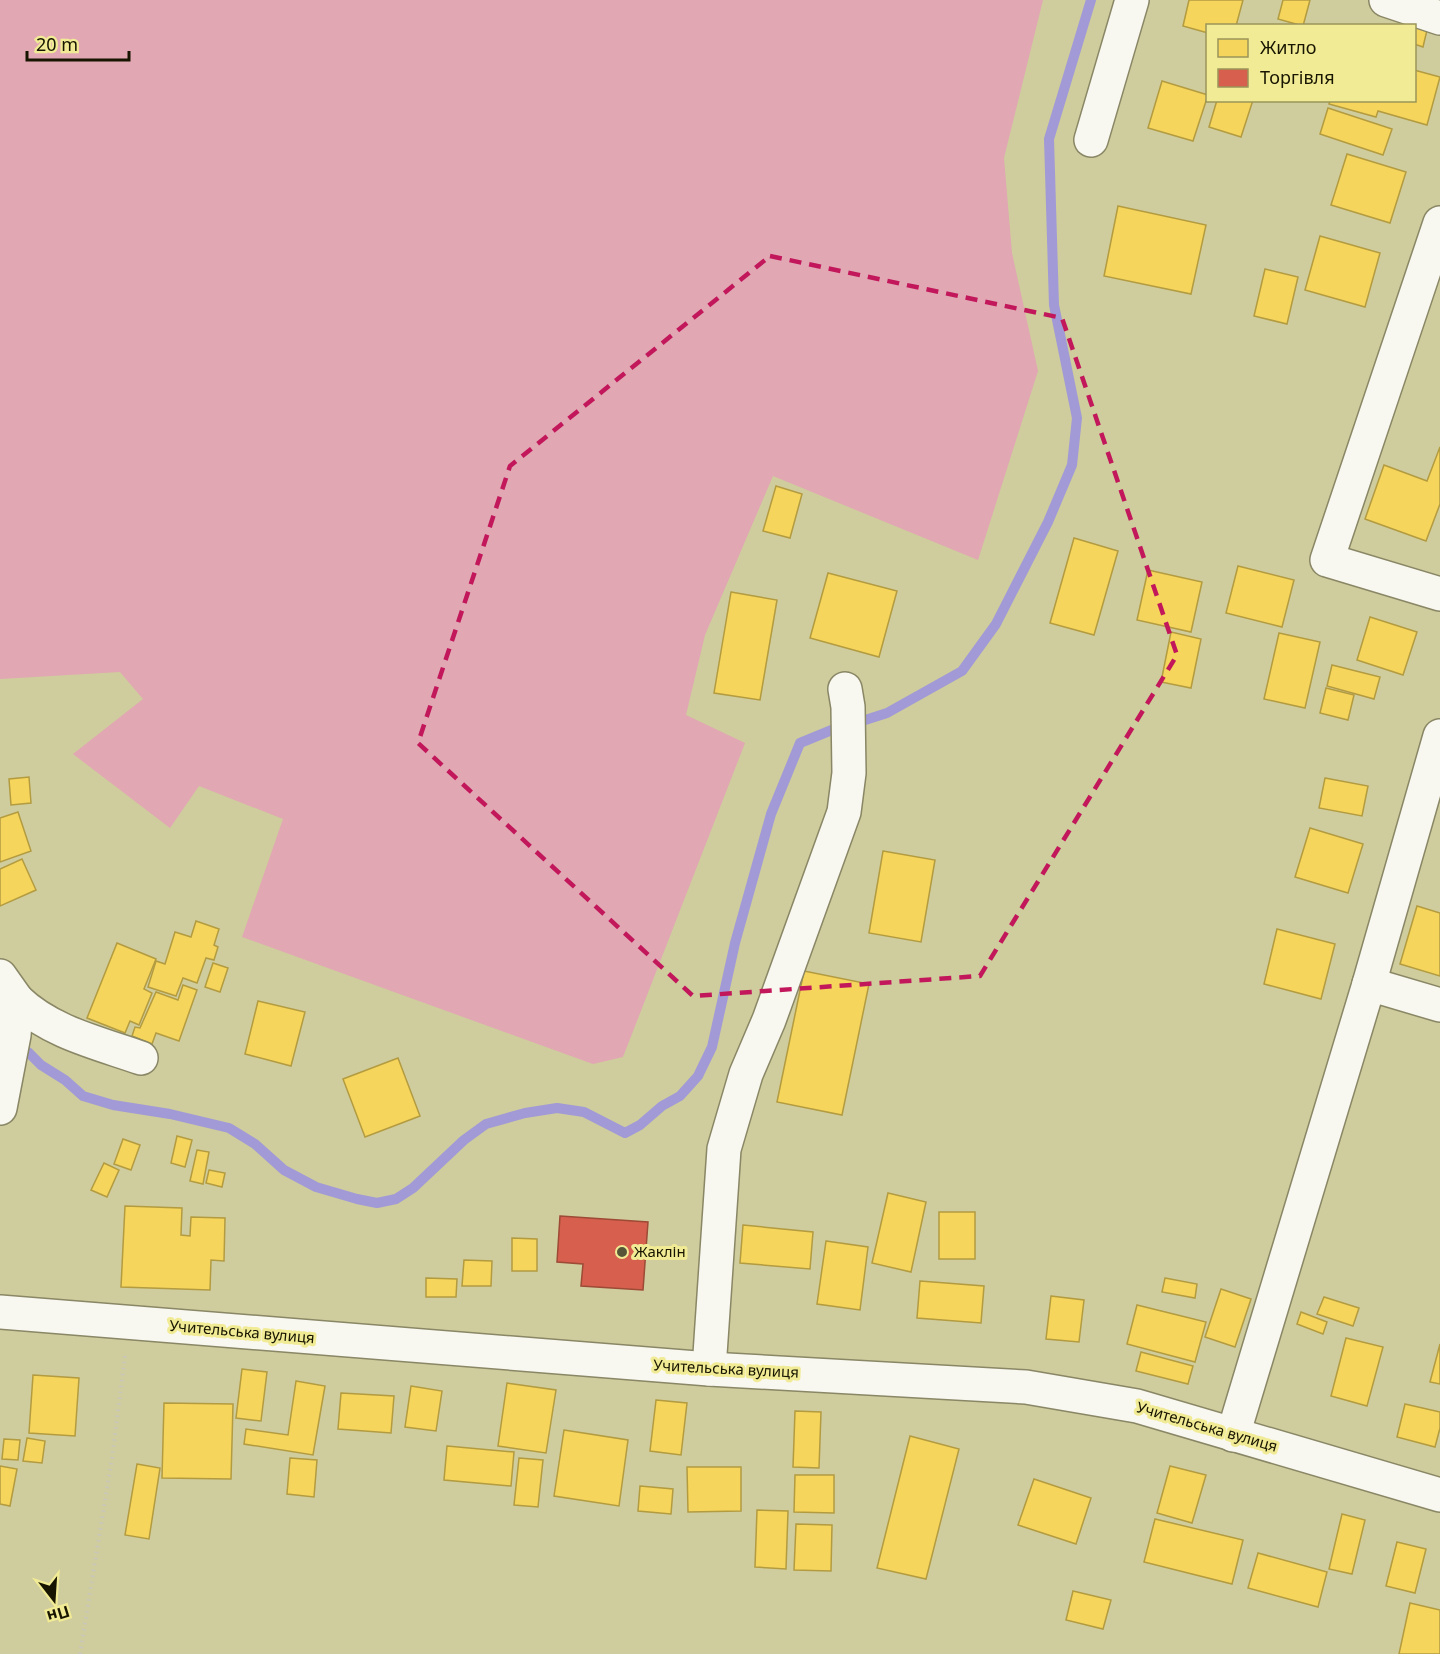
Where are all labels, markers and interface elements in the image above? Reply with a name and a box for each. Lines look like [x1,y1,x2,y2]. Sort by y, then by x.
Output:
scale bar [27,24,129,62]
legend [1206,24,1416,102]
text: 20 m [36,32,78,56]
text: Житло [1260,35,1317,59]
text: Торгівля [1260,65,1335,89]
place label: Жаклін [634,1241,686,1261]
marker: Жаклін [615,1245,629,1259]
street label: Учительська вулиця [169,1315,316,1347]
street label: Учительська вулиця [653,1354,799,1382]
street label: Учительська вулиця [1134,1396,1280,1456]
north arrow [24,1570,84,1630]
text: Пн [44,1601,72,1628]

